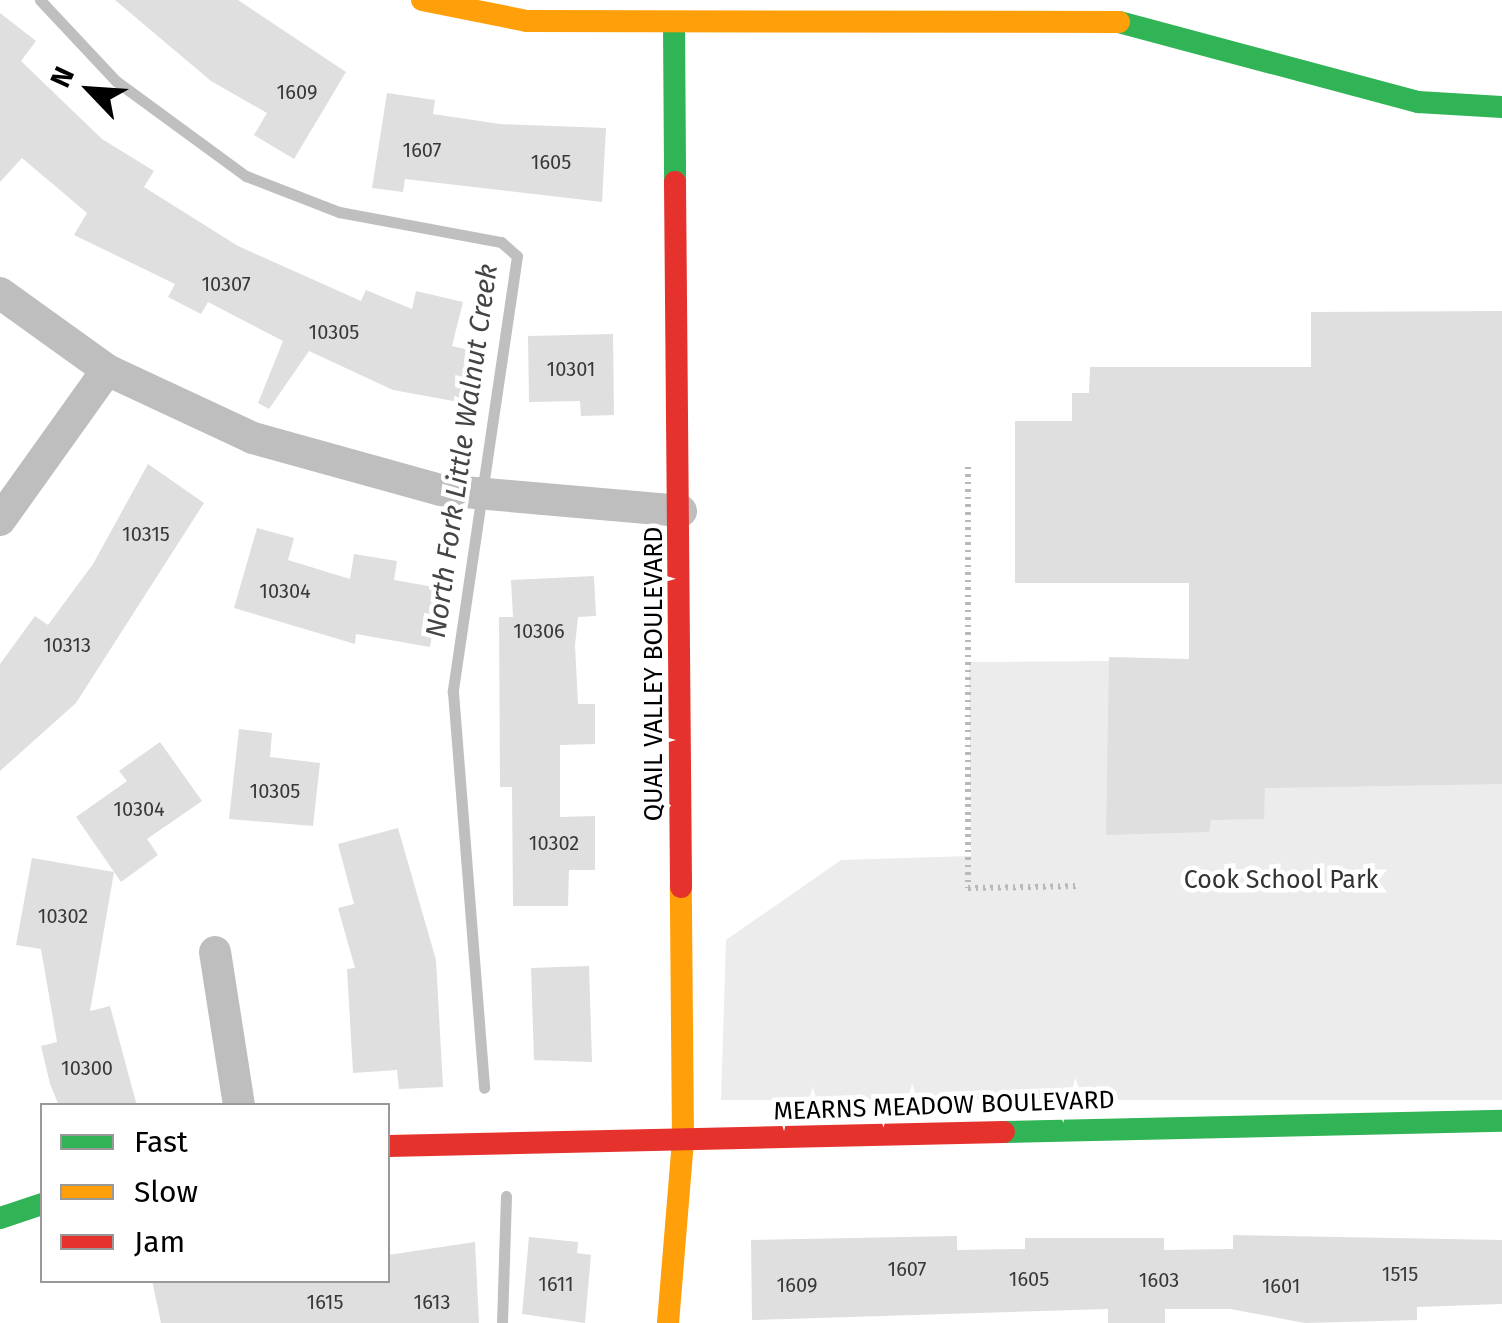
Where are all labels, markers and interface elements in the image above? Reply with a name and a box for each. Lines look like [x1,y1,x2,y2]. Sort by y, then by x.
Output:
north arrow [40,40,140,140]
text: N [43,62,81,93]
house number: 1609 [277,80,317,104]
house number: 1607 [403,138,441,162]
house number: 1605 [531,150,571,174]
water label: North Fork Little Walnut Creek [419,262,505,640]
house number: 10307 [201,272,251,296]
house number: 10305 [309,320,359,344]
house number: 10301 [547,357,595,381]
house number: 10315 [122,522,170,546]
street label: QUAIL VALLEY BOULEVARD [639,527,669,821]
house number: 10304 [259,579,311,603]
house number: 10306 [513,619,565,643]
house number: 10313 [43,633,91,657]
house number: 10305 [250,779,300,803]
house number: 10304 [113,797,165,821]
house number: 10302 [529,831,579,855]
park label: Cook School Park [1184,865,1378,895]
house number: 10302 [38,904,88,928]
house number: 10300 [61,1056,113,1080]
street label: MEARNS MEADOW BOULEVARD [773,1085,1115,1127]
legend [40,1103,390,1283]
text: Fast [134,1124,188,1160]
text: Slow [134,1174,198,1210]
text: Jam [134,1224,185,1260]
house number: 1607 [888,1257,926,1281]
house number: 1515 [1382,1262,1418,1286]
house number: 1605 [1009,1267,1049,1291]
house number: 1603 [1139,1268,1179,1292]
house number: 1611 [538,1272,574,1296]
house number: 1609 [777,1273,817,1297]
house number: 1601 [1262,1274,1300,1298]
house number: 1615 [306,1290,344,1314]
house number: 1613 [414,1290,450,1314]

